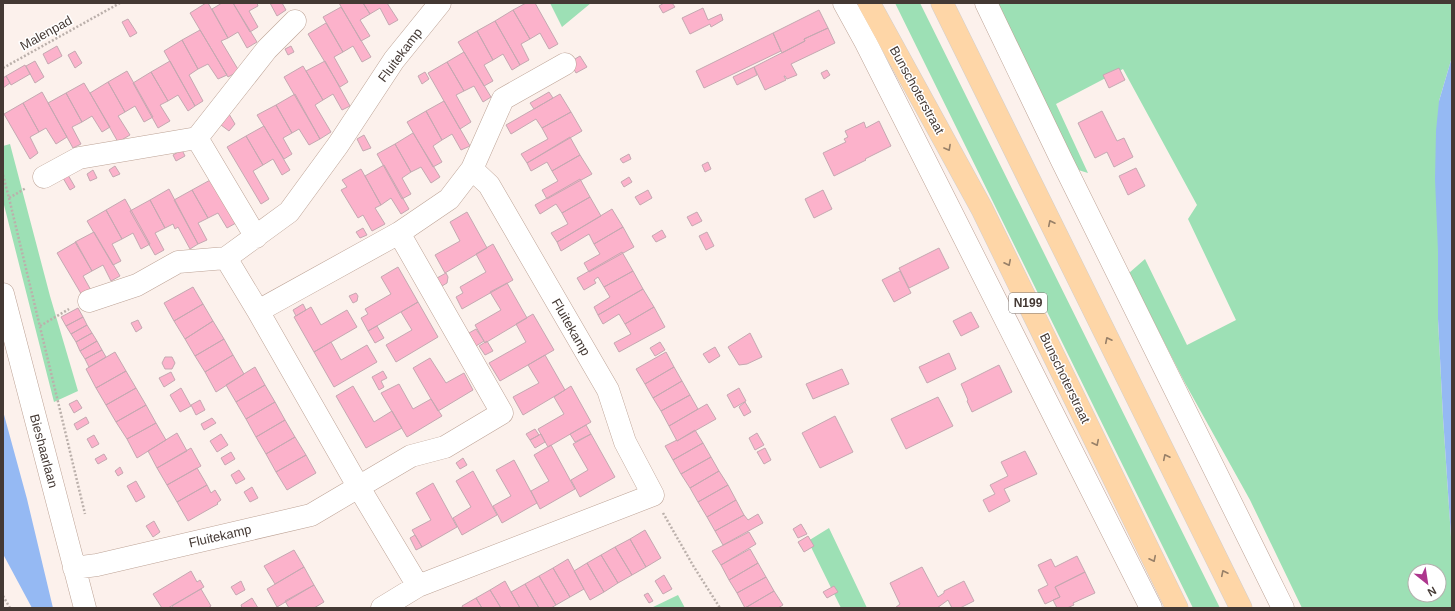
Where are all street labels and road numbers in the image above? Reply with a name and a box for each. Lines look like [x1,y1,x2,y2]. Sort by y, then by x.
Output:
street label: Malenpad [17,13,75,53]
street label: Fluitekamp [375,25,425,85]
street label: Bunschoterstraat [887,43,948,137]
road number: N199 [1009,293,1047,313]
street label: Fluitekamp [549,296,593,358]
street label: Bunschoterstraat [1037,331,1093,426]
street label: Bieshaarlaan [27,412,61,490]
street label: Fluitekamp [187,522,253,550]

